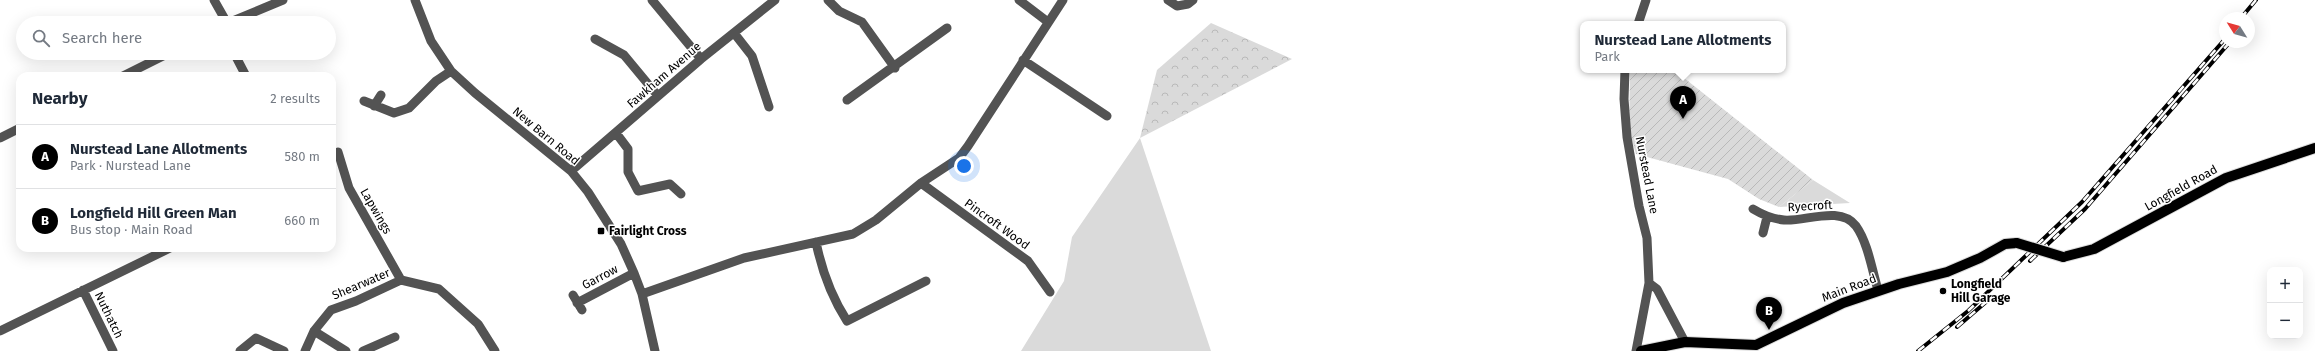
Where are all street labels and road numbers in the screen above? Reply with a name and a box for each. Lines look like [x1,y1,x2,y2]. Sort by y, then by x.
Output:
street label: Fawkham Avenue [624,39,704,111]
street label: New Barn Road [510,104,582,168]
street label: Nurstead Lane [1633,135,1661,215]
street label: Longfield Road [2142,162,2220,214]
street label: Lapwings [357,186,395,237]
street label: Pincroft Wood [962,196,1032,252]
street label: Ryecroft [1787,198,1834,214]
street label: Garrow [580,262,621,292]
street label: Shearwater [330,265,392,302]
street label: Main Road [1820,271,1878,305]
street label: Nuthatch [92,289,126,341]

